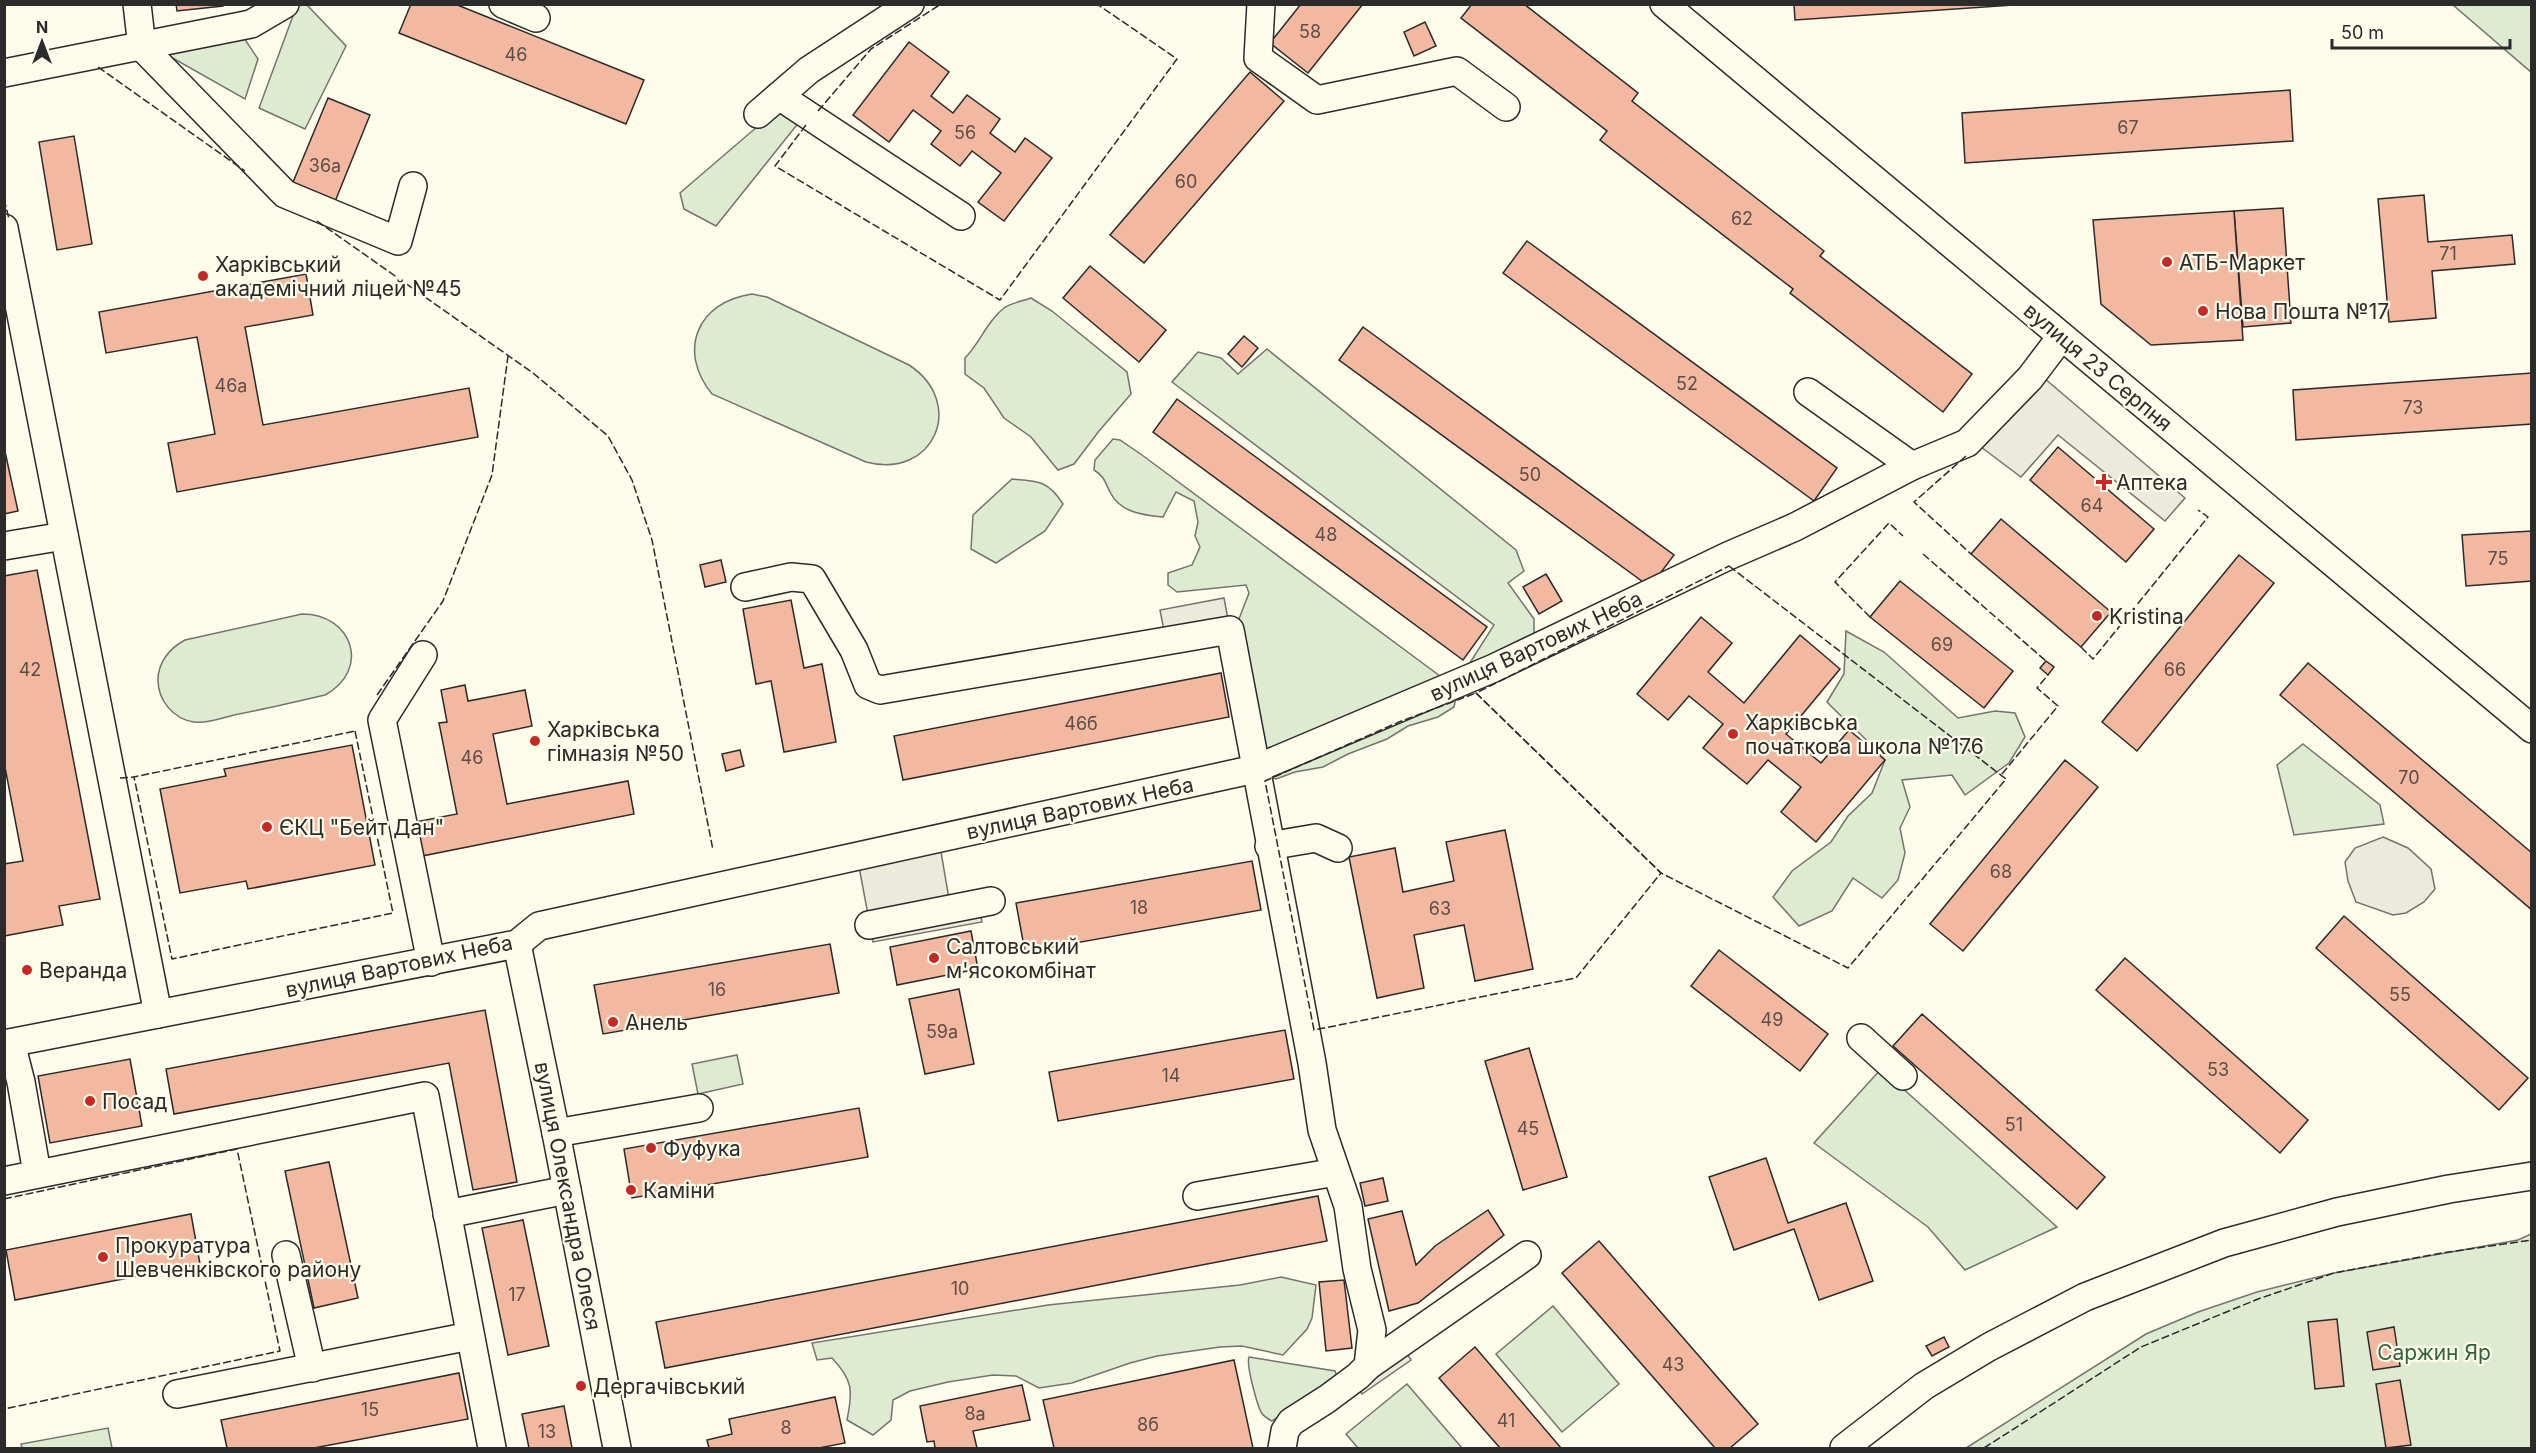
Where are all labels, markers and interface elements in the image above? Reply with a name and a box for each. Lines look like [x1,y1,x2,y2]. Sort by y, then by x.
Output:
north arrow [12,12,72,72]
scale bar [2332,12,2510,50]
text: N [36,17,48,37]
house number: 58 [1299,21,1321,42]
text: 50 m [2341,22,2384,43]
house number: 46 [505,44,527,65]
house number: 67 [2117,117,2139,138]
house number: 56 [954,122,976,143]
house number: 36а [309,155,341,176]
house number: 60 [1175,171,1197,192]
house number: 62 [1731,208,1753,229]
house number: 71 [2439,243,2457,264]
place label: АТБ-Маркет [2179,250,2305,275]
place label: Харківський академічний ліцей №45 [215,252,461,301]
marker: АТБ-Маркет [2160,255,2174,269]
marker: Харківський академічний ліцей №45 [196,269,210,283]
street label: вулиця 23 Серпня [2019,298,2177,436]
place label: Нова Пошта №17 [2215,299,2389,324]
marker: Нова Пошта №17 [2196,304,2210,318]
house number: 52 [1676,373,1698,394]
house number: 46а [215,375,247,396]
house number: 73 [2402,397,2424,418]
house number: 50 [1519,464,1541,485]
place label: Аптека [2116,470,2188,495]
marker: Аптека [2097,475,2111,489]
house number: 64 [2081,495,2103,516]
house number: 48 [1315,524,1337,545]
house number: 75 [2488,548,2508,569]
street label: вулиця Вартових Неба [1426,586,1646,706]
place label: Kristina [2109,604,2184,629]
marker: Kristina [2090,609,2104,623]
house number: 69 [1931,634,1953,655]
house number: 42 [19,659,41,680]
house number: 66 [2164,659,2186,680]
place label: Харківська початкова школа №176 [1745,710,1984,759]
house number: 46б [1064,713,1098,734]
place label: Харківська гімназія №50 [547,717,684,766]
marker: Харківська початкова школа №176 [1726,727,1740,741]
marker: Харківська гімназія №50 [528,734,542,748]
house number: 46 [461,747,483,768]
house number: 70 [2398,767,2420,788]
street label: вулиця Вартових Неба [964,772,1196,844]
place label: ЄКЦ "Бейт Дан" [279,815,444,840]
marker: ЄКЦ "Бейт Дан" [260,820,274,834]
house number: 68 [1990,861,2012,882]
house number: 18 [1130,897,1148,918]
house number: 63 [1429,898,1451,919]
street label: вулиця Вартових Неба [283,930,515,1002]
place label: Салтовський м'ясокомбінат [946,934,1096,983]
marker: Салтовський м'ясокомбінат [927,951,941,965]
place label: Веранда [39,958,127,983]
marker: Веранда [20,963,34,977]
house number: 16 [708,979,726,1000]
house number: 55 [2389,984,2411,1005]
house number: 49 [1761,1009,1783,1030]
place label: Анель [625,1010,688,1035]
marker: Анель [606,1015,620,1029]
house number: 59а [926,1021,958,1042]
house number: 53 [2207,1059,2229,1080]
street label: вулиця Олександра Олеся [530,1060,606,1332]
house number: 14 [1162,1065,1180,1086]
place label: Посад [102,1089,167,1114]
marker: Посад [83,1094,97,1108]
house number: 51 [2005,1114,2023,1135]
house number: 45 [1517,1118,1539,1139]
place label: Фуфука [663,1136,741,1161]
marker: Фуфука [644,1141,658,1155]
place label: Каміни [643,1178,715,1203]
marker: Каміни [624,1183,638,1197]
place label: Прокуратура Шевченківского району [115,1233,361,1282]
marker: Прокуратура Шевченківского району [96,1250,110,1264]
house number: 10 [951,1278,969,1299]
house number: 17 [508,1284,526,1305]
park label: Саржин Яр [2377,1340,2491,1365]
house number: 43 [1662,1354,1684,1375]
place label: Дергачівський [593,1374,745,1399]
marker: Дергачівський [574,1379,588,1393]
house number: 15 [361,1399,379,1420]
house number: 8а [964,1403,986,1424]
house number: 41 [1497,1410,1515,1431]
house number: 8б [1137,1414,1159,1435]
house number: 8 [780,1417,792,1438]
house number: 13 [538,1421,556,1442]

